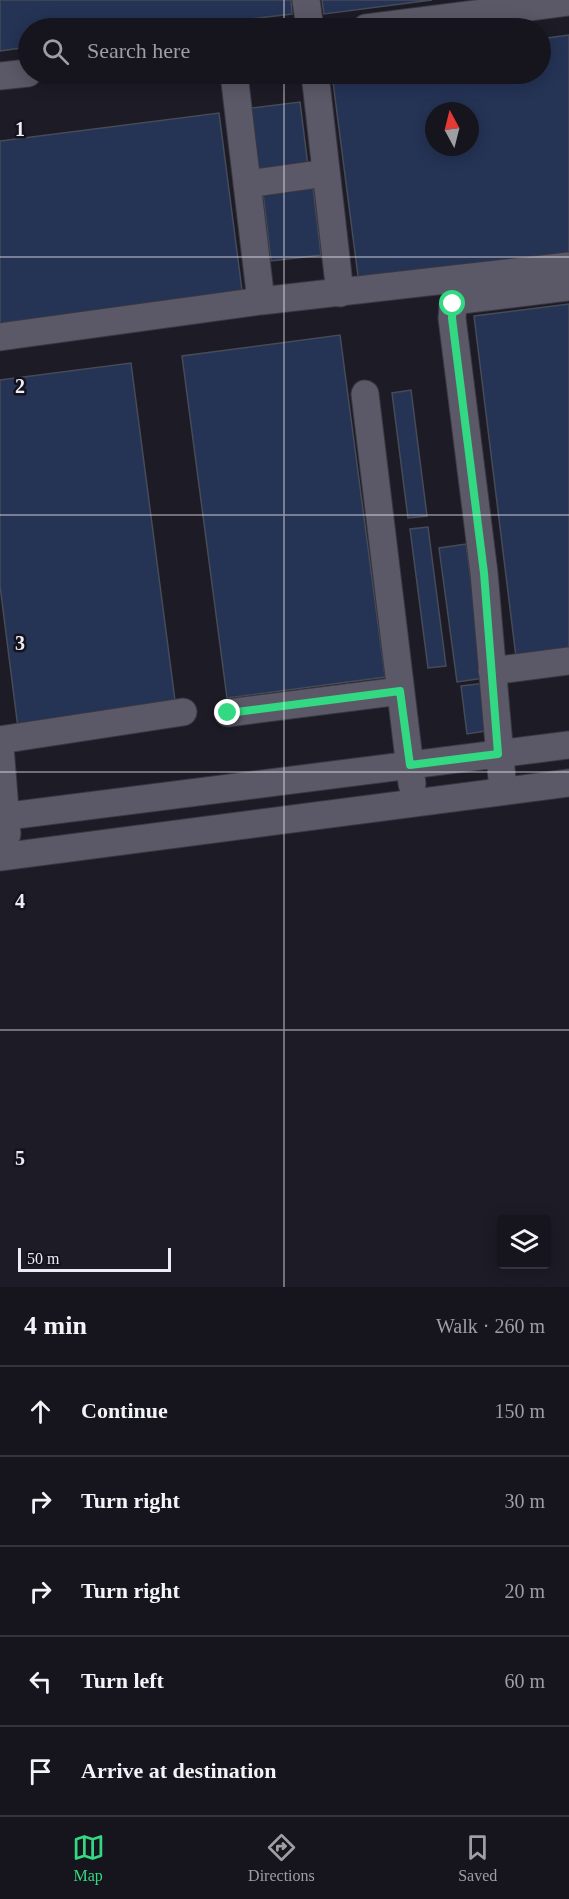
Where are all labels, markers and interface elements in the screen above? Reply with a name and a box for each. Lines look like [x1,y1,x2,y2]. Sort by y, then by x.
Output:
search box [18,18,551,84]
icon: search [39,35,72,68]
text: Search here [87,38,190,63]
north arrow [425,102,479,156]
text: 1 [15,118,25,140]
route start [439,290,465,316]
text: 2 [15,375,25,397]
text: 3 [15,632,25,654]
route end [214,699,240,725]
text: 4 [15,890,25,912]
text: 5 [15,1147,25,1169]
map controls [497,1215,551,1269]
button: layers [497,1215,551,1269]
scale bar [18,1245,171,1272]
text: 50 m [27,1250,59,1267]
text: 4 min [24,1311,87,1340]
text: Walk · 260 m [436,1315,545,1337]
icon: ahead [24,1395,57,1428]
text: Continue [81,1398,168,1423]
text: 150 m [494,1400,545,1422]
icon: right [24,1485,57,1518]
text: Turn right [81,1488,180,1513]
text: 30 m [504,1490,545,1512]
icon: right [24,1575,57,1608]
text: Turn right [81,1578,180,1603]
text: 20 m [504,1580,545,1602]
icon: left [24,1665,57,1698]
text: Turn left [81,1668,164,1693]
text: 60 m [504,1670,545,1692]
icon: arrive [24,1755,57,1788]
text: Arrive at destination [81,1758,277,1783]
tab: Map [72,1831,105,1885]
tab: Directions [248,1831,315,1885]
tab: Saved [458,1831,497,1885]

